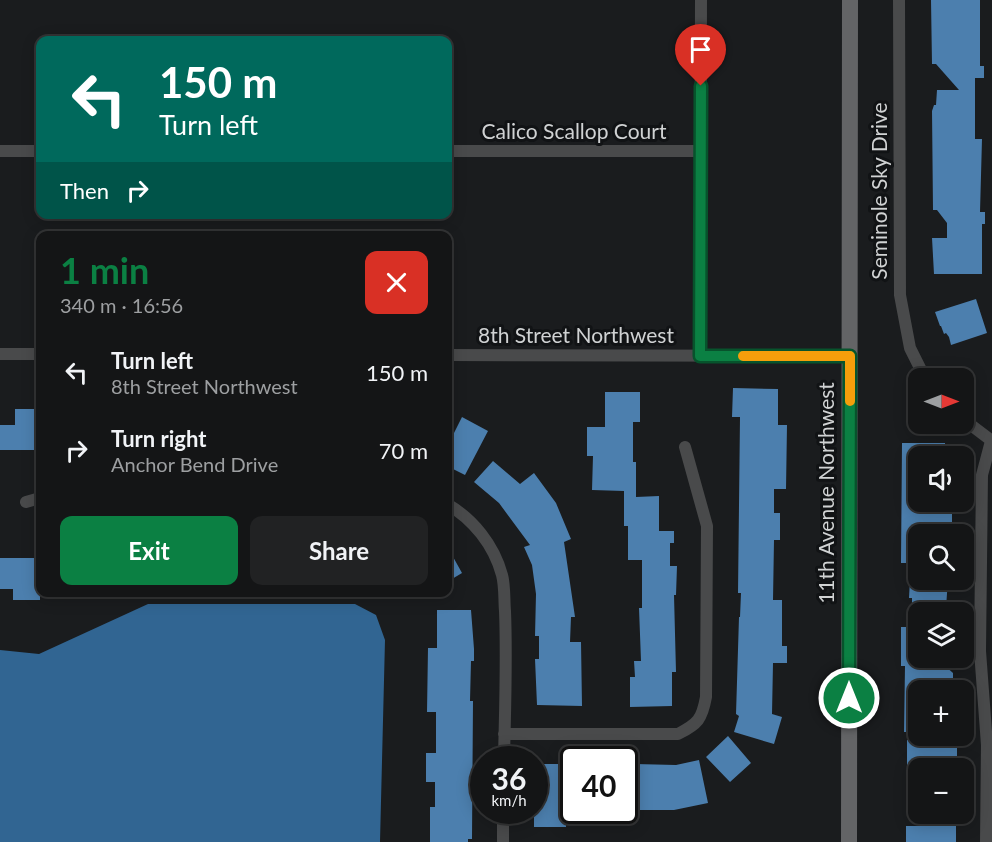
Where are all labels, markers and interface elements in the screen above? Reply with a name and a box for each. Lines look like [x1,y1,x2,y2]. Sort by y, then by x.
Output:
pin [675,24,726,86]
icon: arrive [684,33,717,66]
text: 150 m [159,57,277,107]
icon: left [60,60,138,138]
street label: Seminole Sky Drive [866,102,891,280]
text: Turn left [159,108,258,141]
street label: Calico Scallop Court [482,118,667,143]
icon: right [121,174,154,207]
text: Then [60,177,109,204]
text: 1 min [60,248,149,292]
button: close [365,251,428,314]
text: 340 m · 16:56 [60,293,183,317]
street label: 8th Street Northwest [478,322,674,347]
text: Turn left [111,347,193,374]
icon: left [60,356,93,389]
text: 150 m [366,359,428,386]
north arrow [908,368,974,434]
map controls [908,368,974,824]
text: 8th Street Northwest [111,374,298,398]
street label: 11th Avenue Northwest [813,382,838,604]
text: Turn right [111,425,206,452]
icon: right [60,434,93,467]
text: 70 m [379,437,428,464]
button: sound [908,446,974,512]
text: Anchor Bend Drive [111,452,278,476]
button: Exit [60,516,238,585]
button: Share [250,516,428,585]
button: search [908,524,974,590]
button: layers [908,602,974,668]
position arrow [817,666,881,730]
button: + [908,680,974,746]
speed limit sign: 40 [560,746,638,824]
button: − [908,758,974,824]
text: 36 [492,760,526,796]
text: km/h [491,791,527,809]

